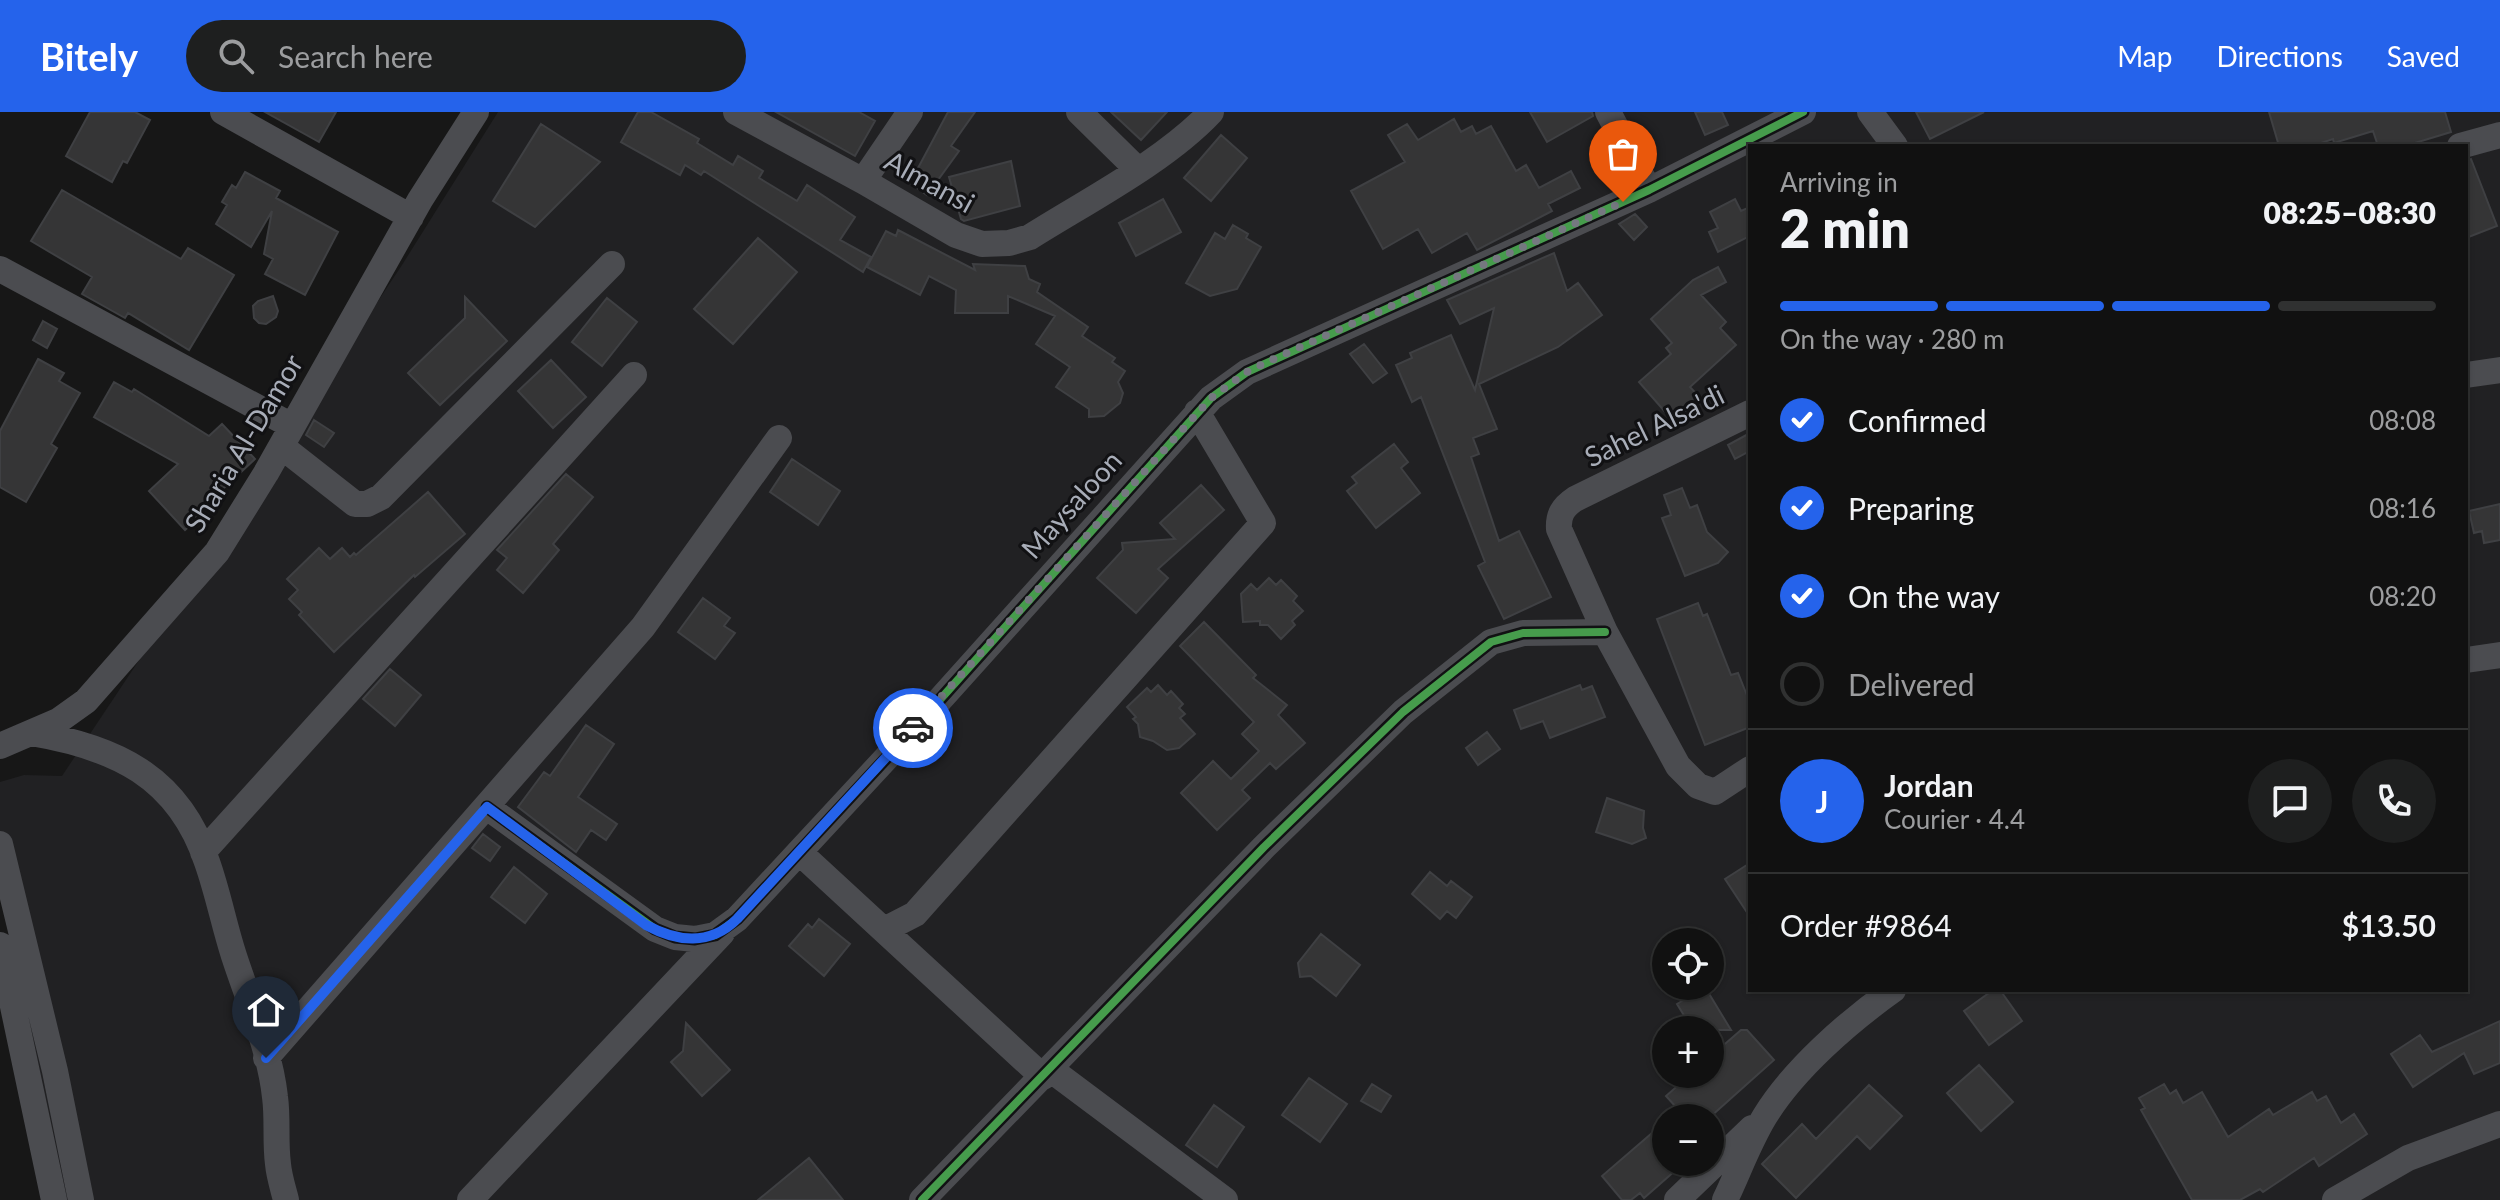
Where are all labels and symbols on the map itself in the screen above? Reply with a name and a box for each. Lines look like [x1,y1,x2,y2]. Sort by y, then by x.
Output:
pin [1589,120,1657,202]
street label: Almansi [879,143,981,219]
street label: Sharia Al-Damor [177,348,309,538]
street label: Sahel Alsa'di [1579,377,1729,473]
street label: Maysaloon [1014,443,1128,565]
courier [873,688,953,768]
pin [232,976,300,1058]

